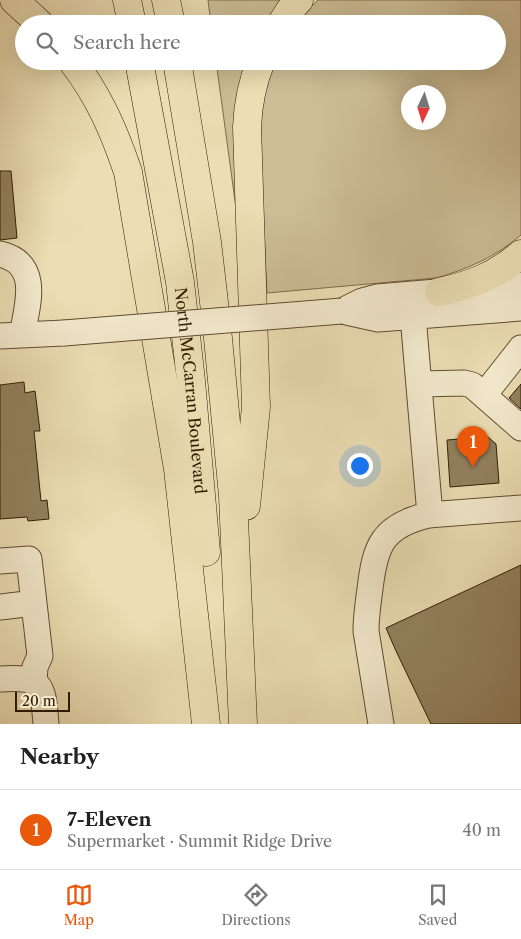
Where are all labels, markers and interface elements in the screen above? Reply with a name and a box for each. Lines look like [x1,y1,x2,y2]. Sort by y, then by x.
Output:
search box [15,15,506,70]
icon: search [33,29,61,57]
text: Search here [73,31,181,54]
north arrow [401,85,446,130]
street label: North McCarran Boulevard [171,286,211,495]
pin: 1 [457,426,489,467]
your location [347,453,373,479]
scale bar [15,689,70,712]
text: 20 m [22,692,56,710]
text: Nearby [20,744,99,769]
text: 7-Eleven [67,808,152,831]
text: 1 [32,820,40,840]
text: 40 m [462,820,501,840]
text: Supermarket · Summit Ridge Drive [67,831,332,851]
tab: Map [64,881,94,929]
tab: Directions [221,881,291,929]
tab: Saved [418,881,457,929]

